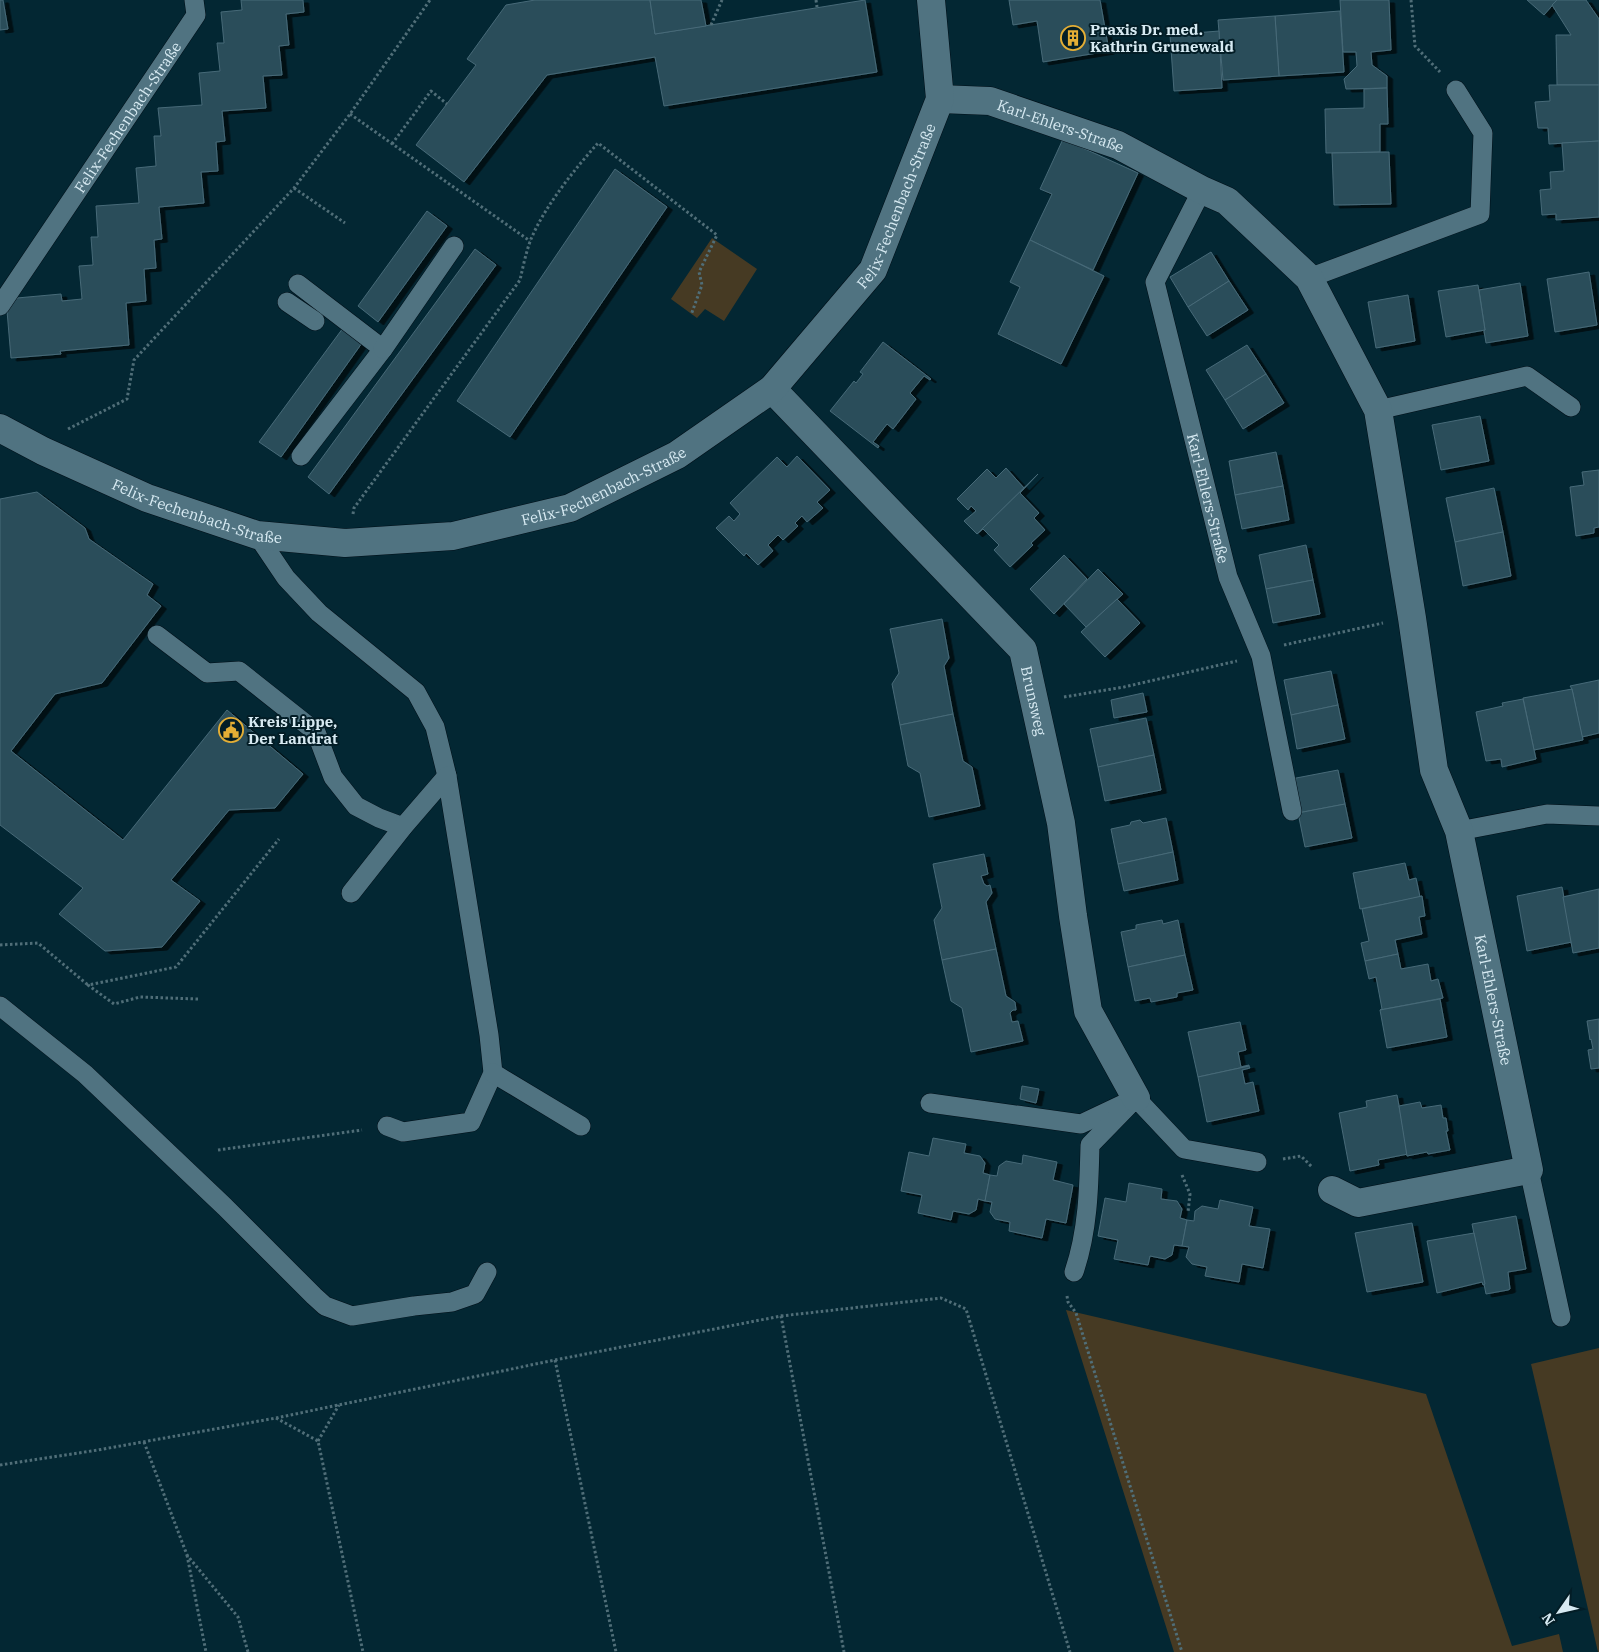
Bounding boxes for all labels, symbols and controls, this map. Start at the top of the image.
place label: Praxis Dr. med. Kathrin Grunewald [1090,20,1235,56]
building icon: Praxis Dr. med. Kathrin Grunewald [1060,25,1086,51]
street label: Felix-Fechenbach-Straße [70,38,185,196]
street label: Karl-Ehlers-Straße [995,95,1128,156]
street label: Felix-Fechenbach-Straße [852,120,939,292]
street label: Karl-Ehlers-Straße [1183,431,1234,565]
street label: Felix-Fechenbach-Straße [519,442,690,529]
street label: Felix-Fechenbach-Straße [109,474,283,547]
street label: Brunsweg [1017,664,1051,737]
place label: Kreis Lippe, Der Landrat [248,712,338,748]
public building icon: Kreis Lippe, Der Landrat [218,717,244,743]
street label: Karl-Ehlers-Straße [1471,933,1517,1067]
north arrow [1534,1587,1584,1637]
text: N [1538,1610,1559,1629]

